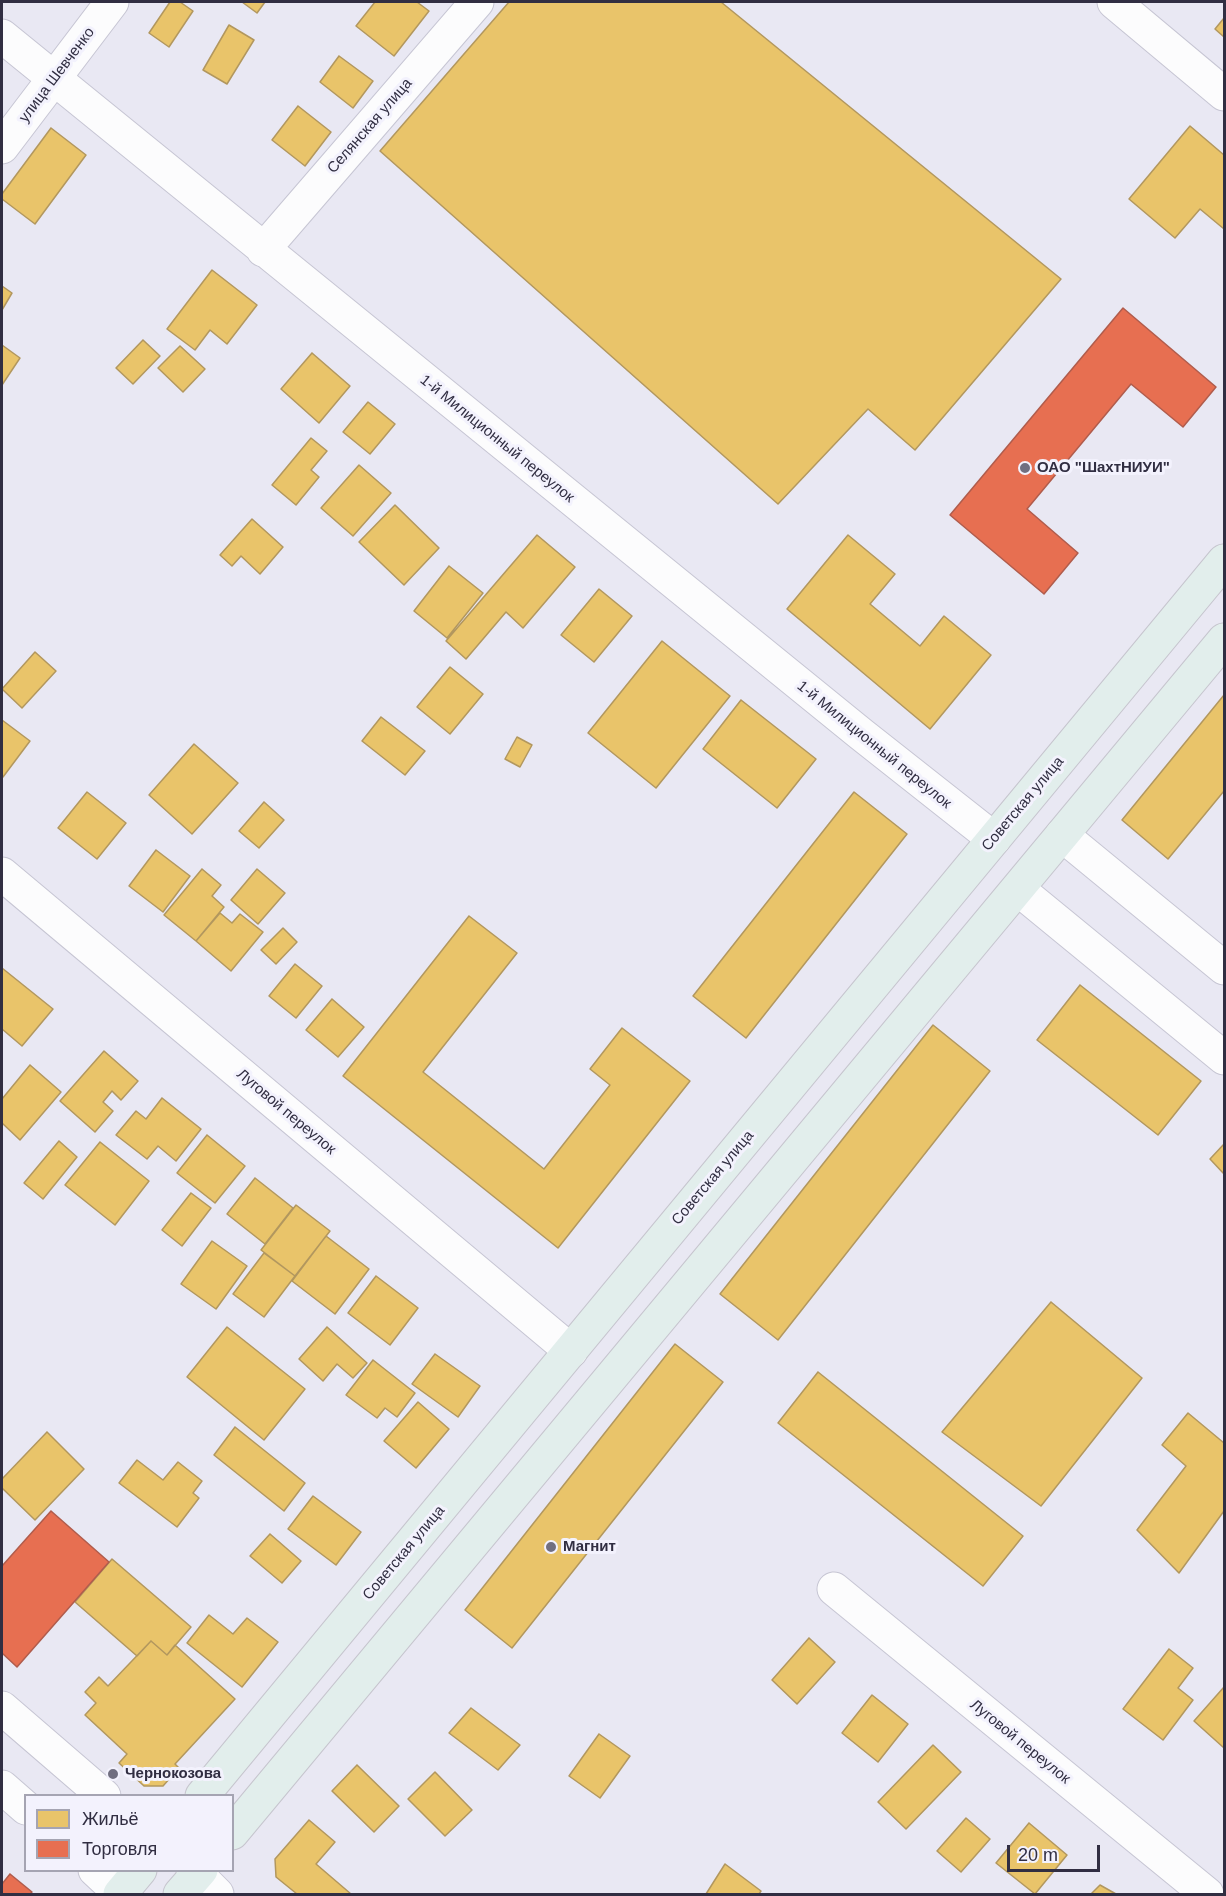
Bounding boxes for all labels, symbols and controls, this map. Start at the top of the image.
street label: улица Шевченко [15,24,99,126]
street label: Селянская улица [324,75,416,177]
street label: 1-й Милиционный переулок [416,371,578,507]
place label: ОАО "ШахтНИУИ" [1037,459,1170,477]
marker: ОАО "ШахтНИУИ" [1018,461,1032,475]
street label: 1-й Милиционный переулок [793,677,955,813]
street label: Советская улица [978,753,1068,855]
street label: Луговой переулок [233,1065,339,1159]
street label: Советская улица [668,1127,758,1229]
street label: Советская улица [359,1502,449,1604]
place label: Магнит [563,1538,616,1556]
marker: Магнит [544,1540,558,1554]
street label: Луговой переулок [966,1696,1074,1788]
place label: Чернокозова [125,1765,221,1783]
marker: Чернокозова [106,1767,120,1781]
legend [24,1794,234,1872]
text: Жильё [82,1809,139,1829]
scale bar [1010,1833,1103,1871]
text: Торговля [82,1839,157,1859]
text: 20 m [1018,1845,1058,1865]

